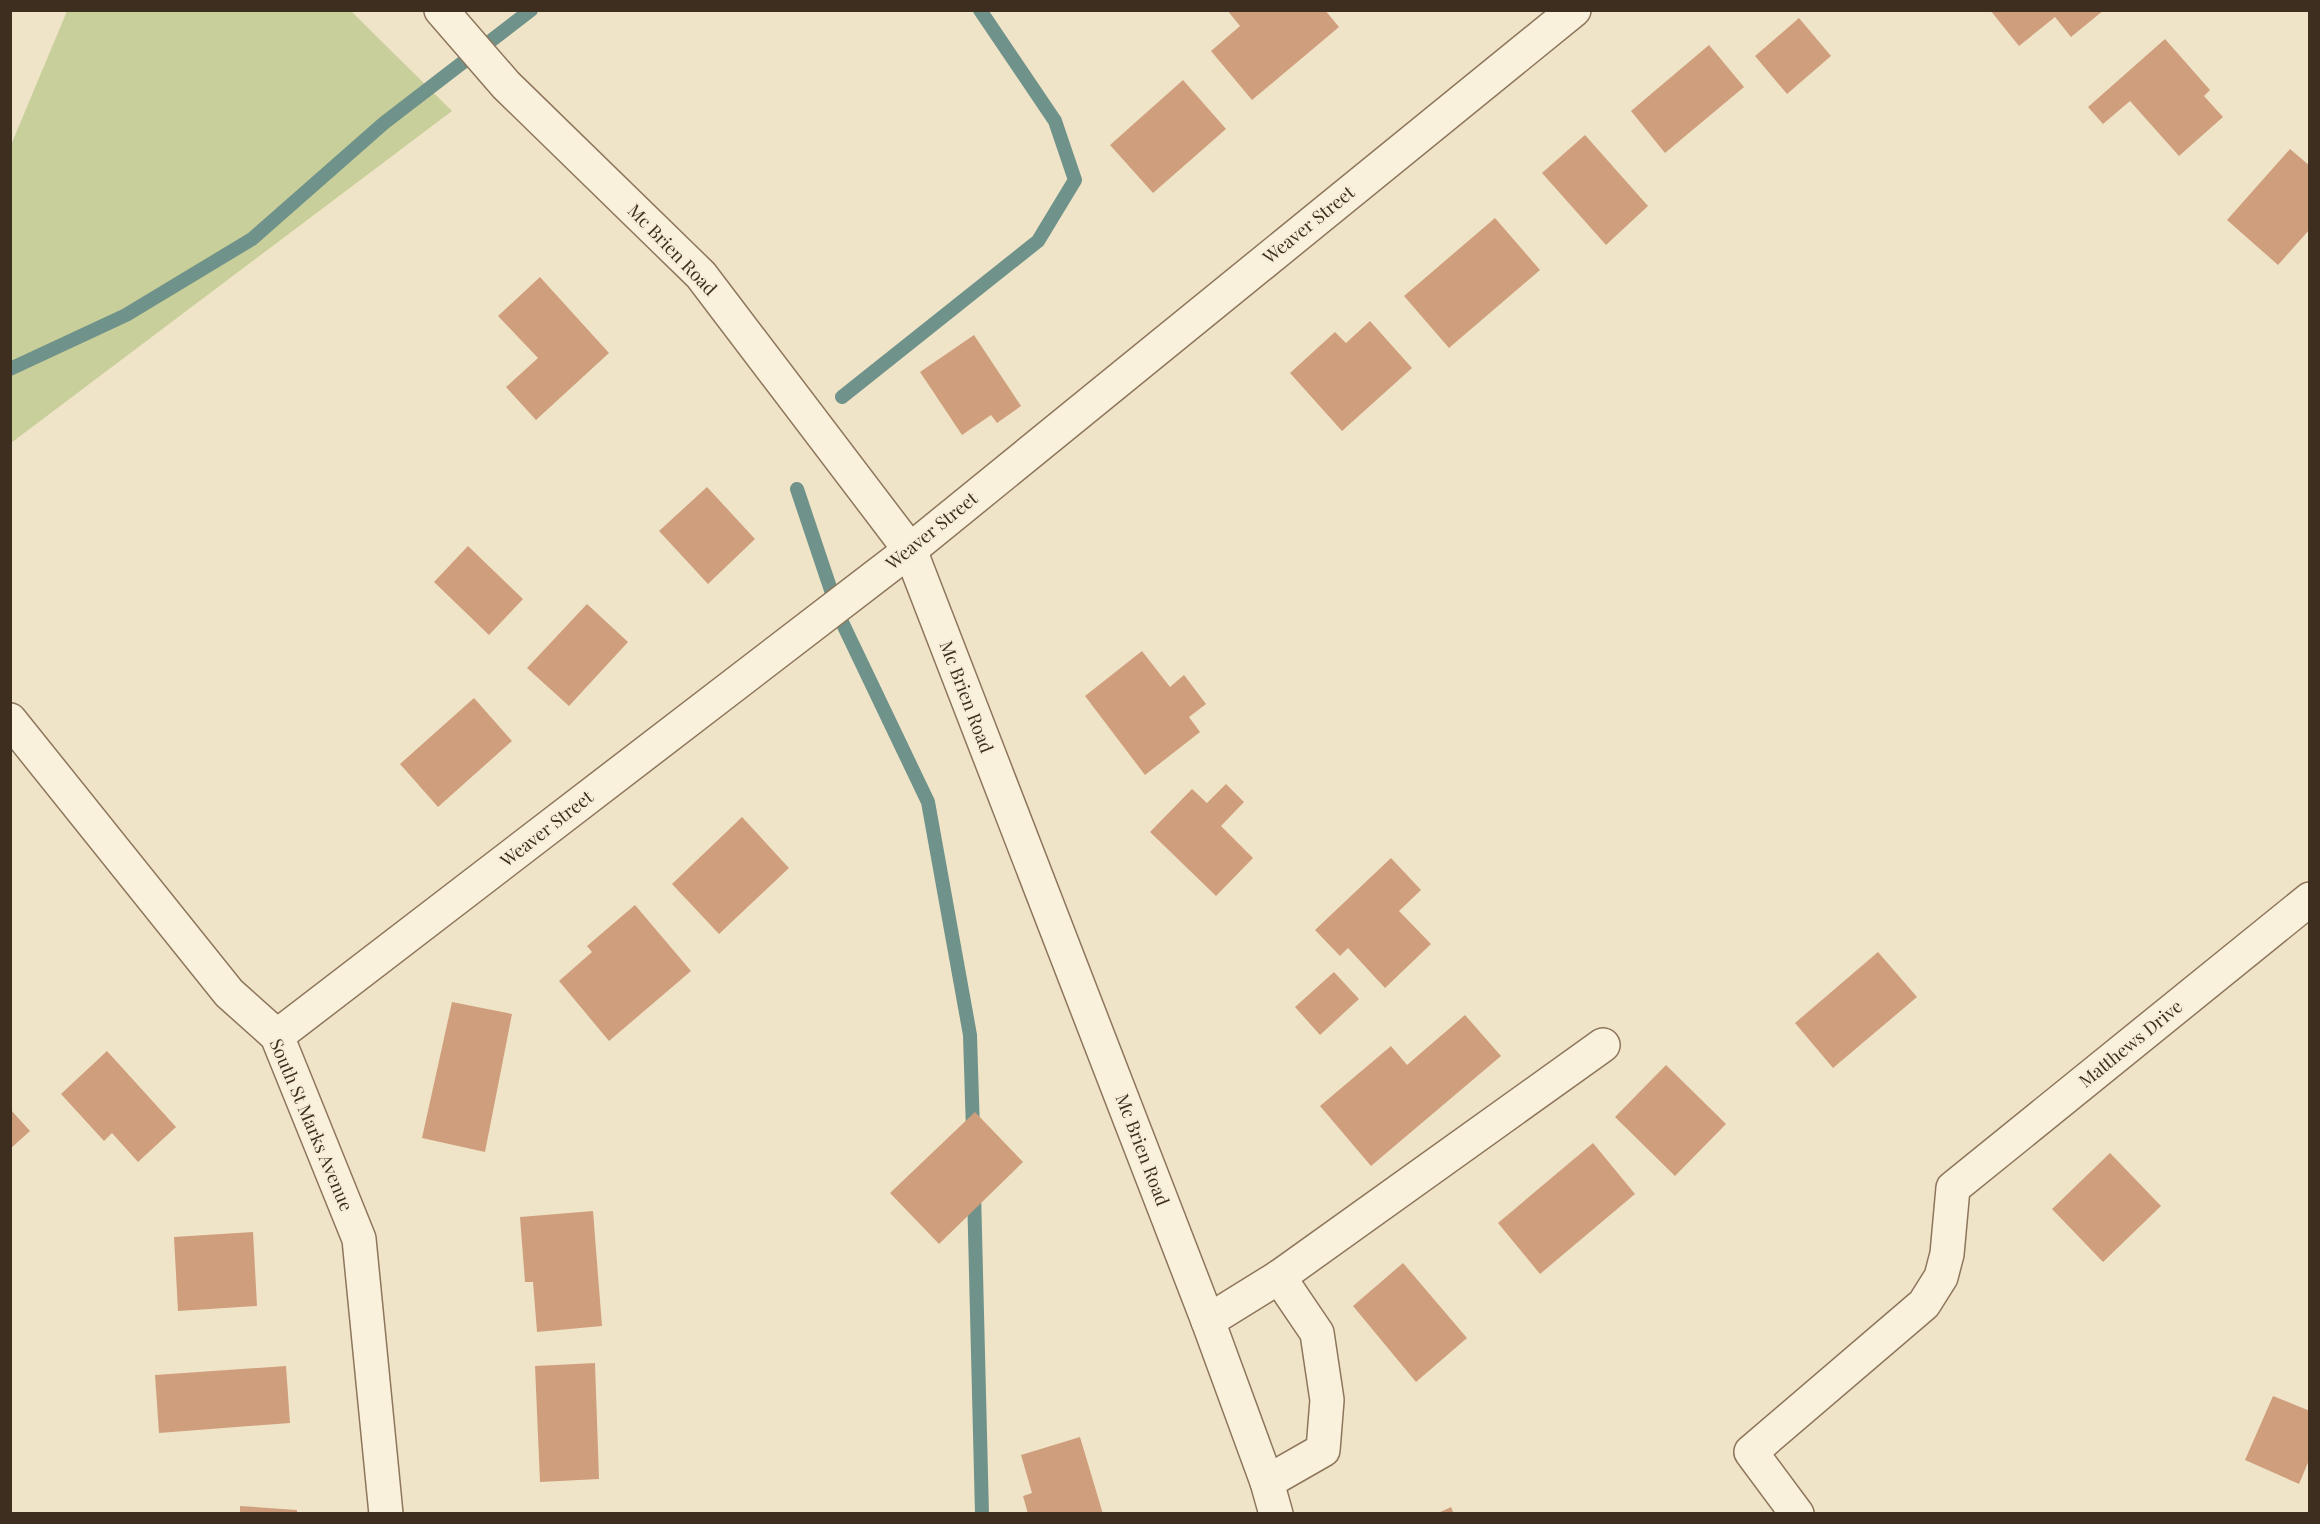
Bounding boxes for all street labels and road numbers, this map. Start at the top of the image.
street label: Weaver Street [1257,180,1360,269]
street label: Mc Brien Road [623,198,723,301]
street label: Weaver Street [880,486,983,575]
street label: Mc Brien Road [935,637,1000,757]
street label: Weaver Street [494,784,598,873]
street label: Matthews Drive [2074,994,2187,1092]
street label: South St Marks Avenue [265,1035,359,1215]
street label: Mc Brien Road [1111,1090,1176,1210]

